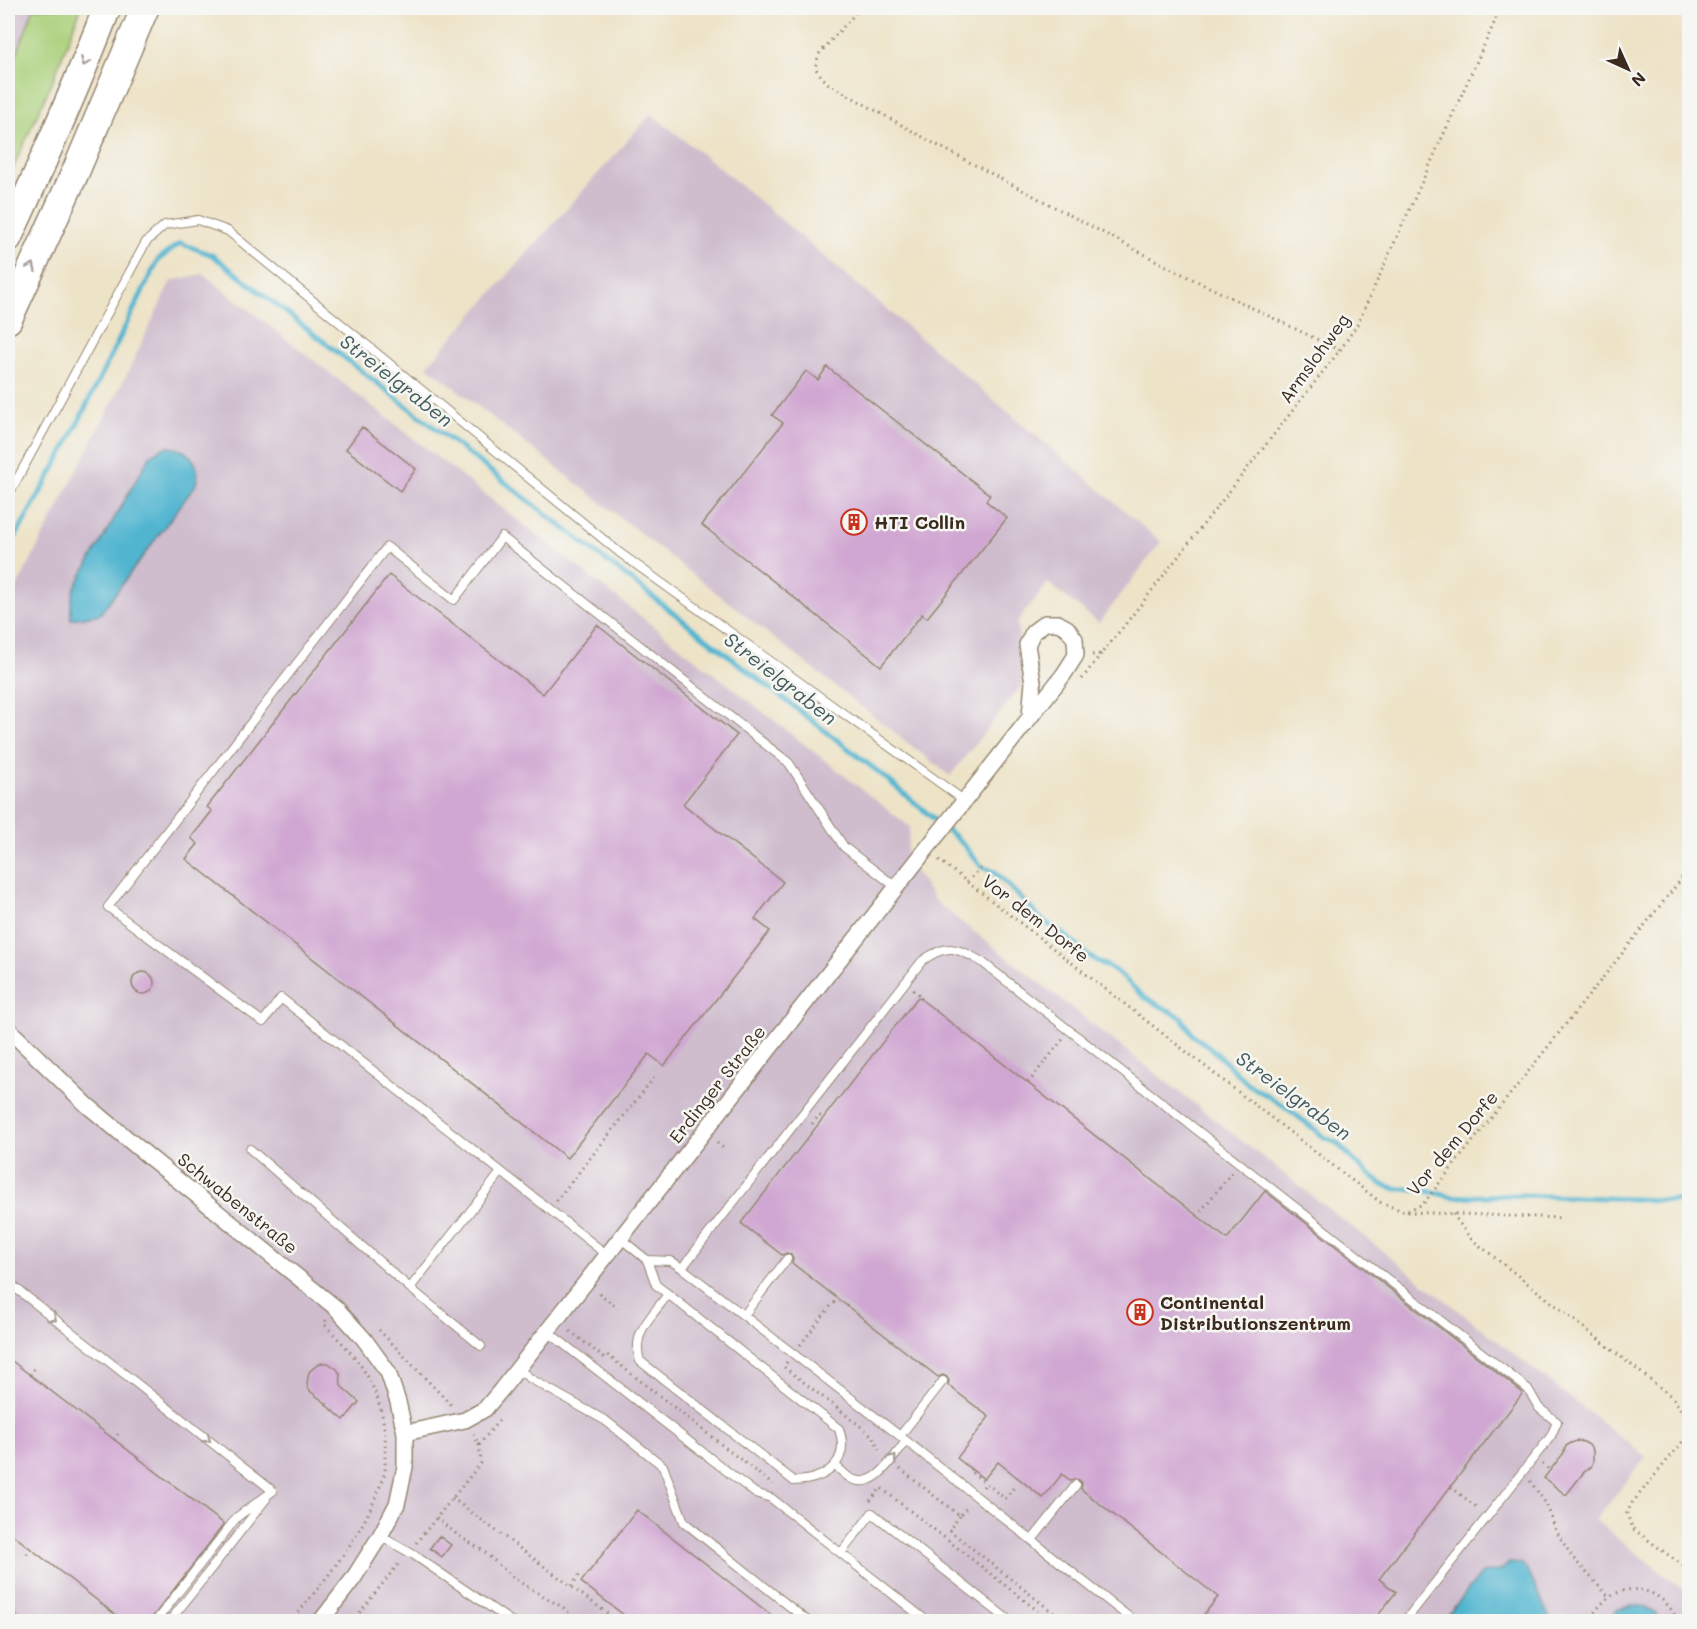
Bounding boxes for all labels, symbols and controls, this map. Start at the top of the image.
north arrow [1598,39,1658,99]
one-way arrow [81,56,93,67]
text: N [1627,68,1651,92]
one-way arrow [25,263,37,274]
street label: Armslohweg [1273,308,1355,408]
water label: Streielgraben [335,328,459,432]
building icon: HTI Collin [839,507,869,537]
place label: HTI Collin [874,510,965,534]
water label: Streielgraben [719,626,843,730]
street label: Vor dem Dorfe [977,869,1095,967]
street label: Erdinger Straße [663,1020,771,1148]
water label: Streielgraben [1231,1044,1357,1146]
street label: Vor dem Dorfe [1401,1086,1503,1200]
street label: Schwabenstraße [173,1147,303,1259]
place label: Continental Distributionszentrum [1160,1290,1351,1335]
building icon: Continental Distributionszentrum [1125,1297,1155,1327]
one-way arrow [47,1310,58,1321]
one-way arrow [200,1431,211,1442]
one-way arrow [885,1454,896,1465]

